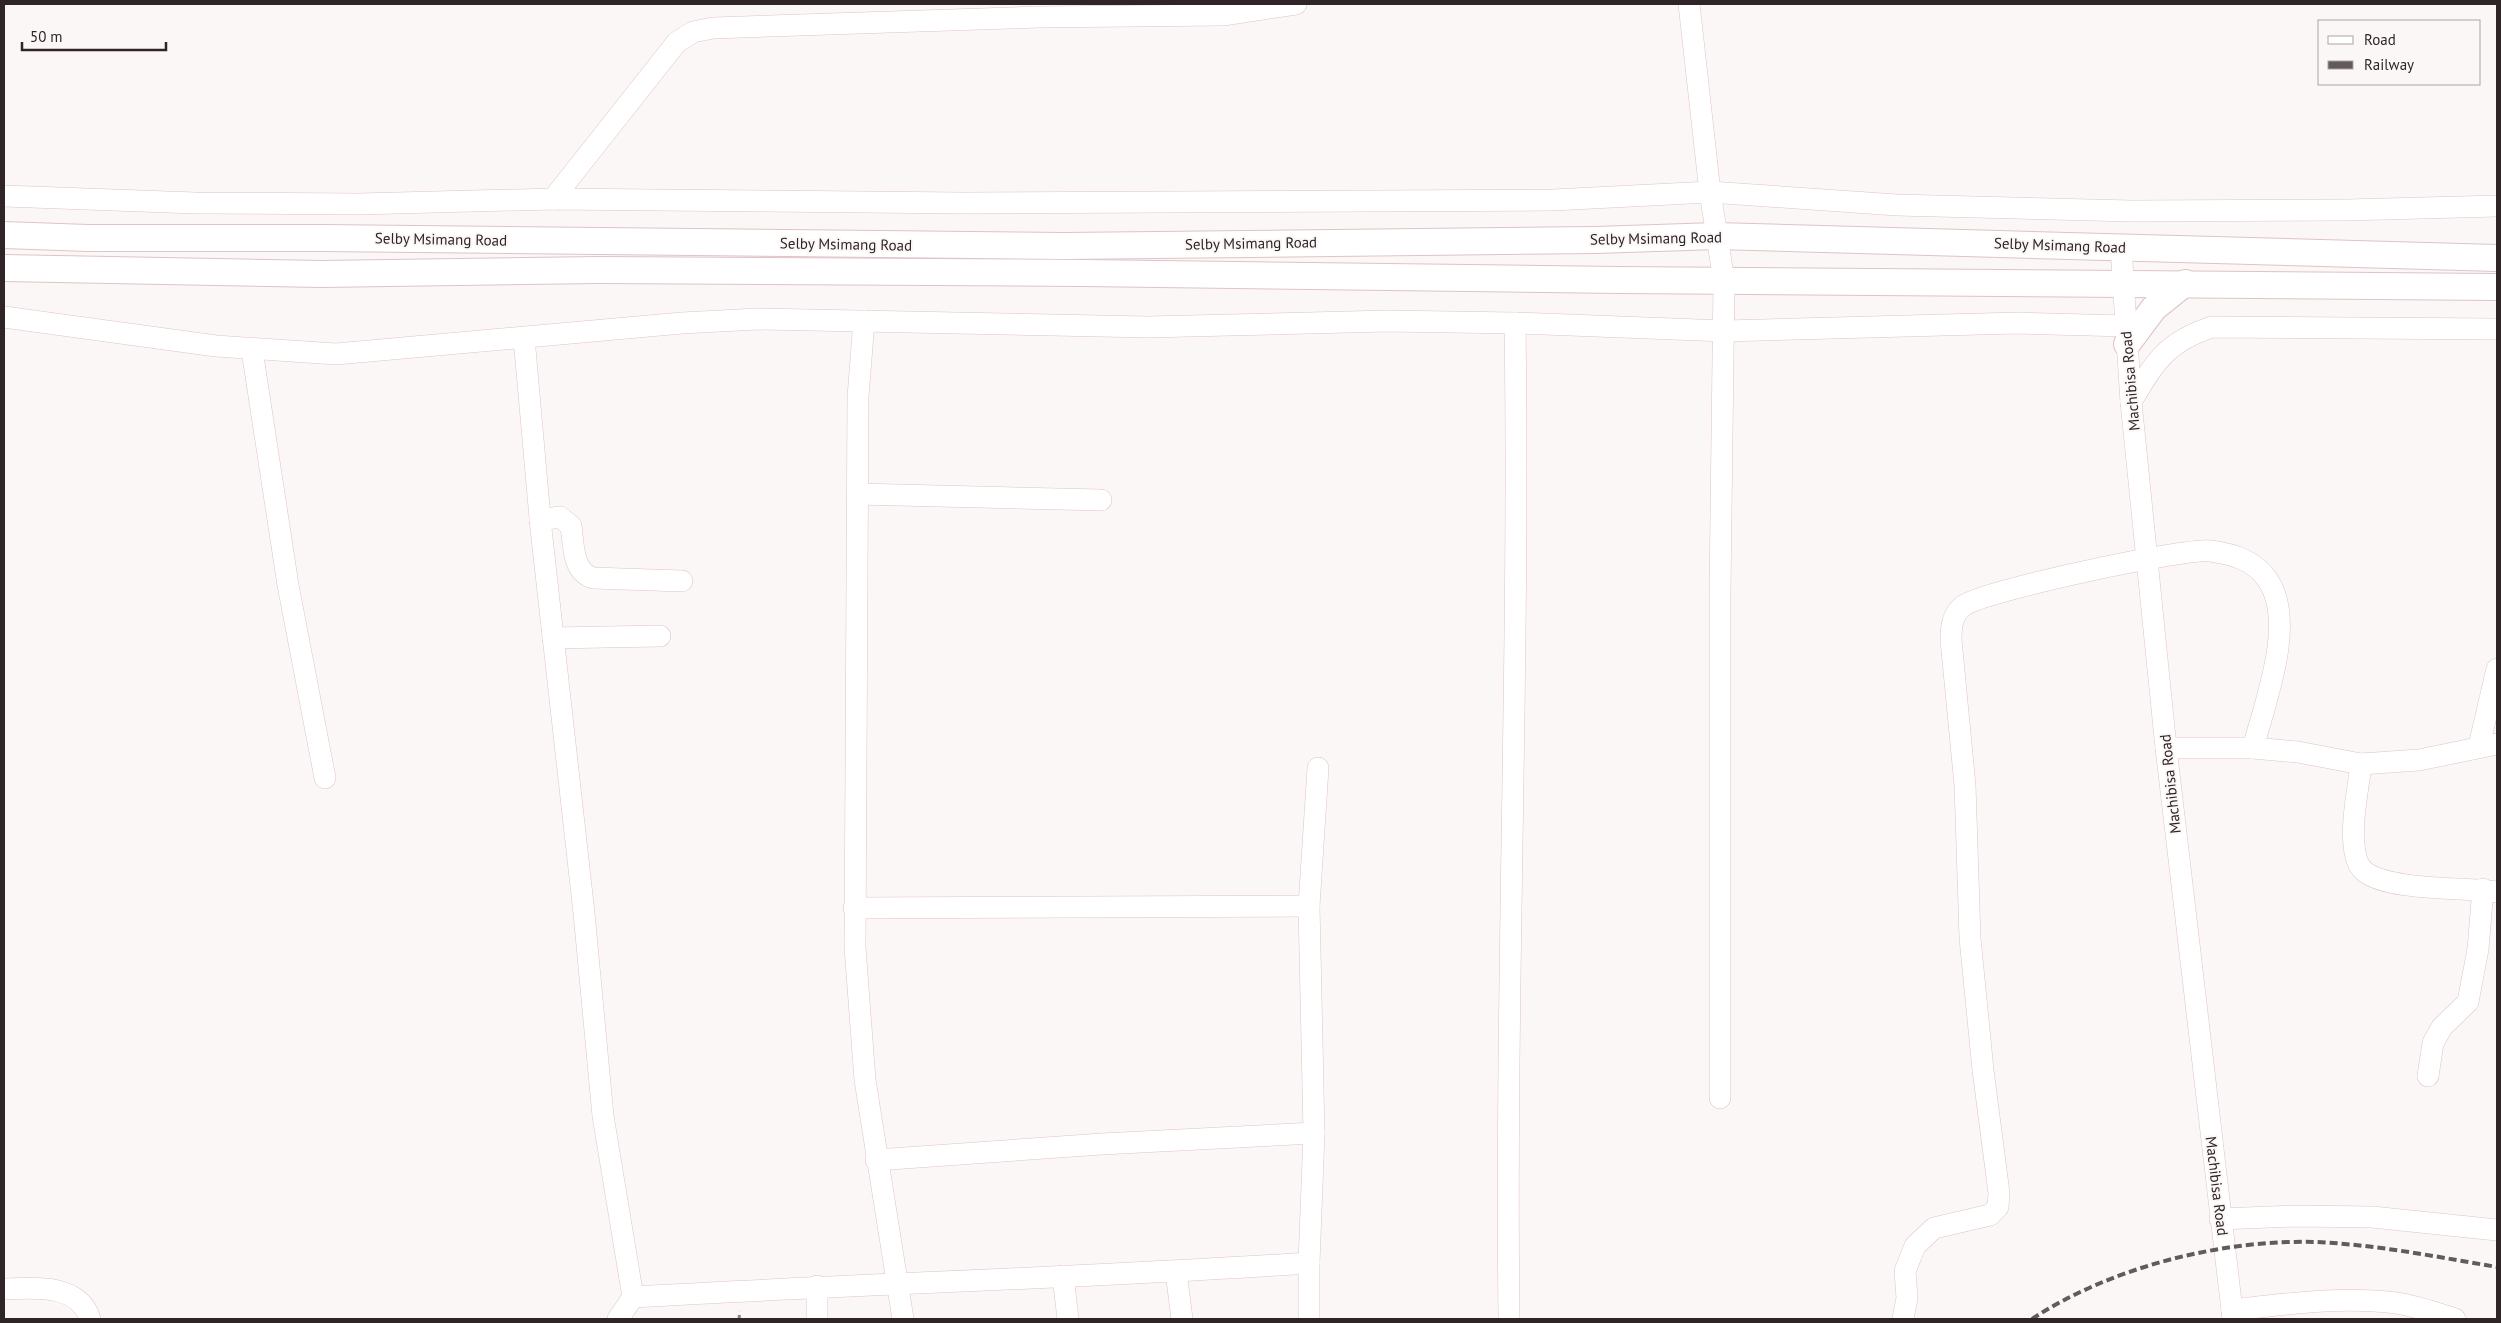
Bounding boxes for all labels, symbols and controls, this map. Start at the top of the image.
scale bar [22,20,166,52]
legend [2318,20,2481,85]
text: 50 m [30,27,63,46]
text: Road [2364,30,2396,49]
text: Railway [2364,55,2414,74]
street label: Selby Msimang Road [1590,227,1722,249]
street label: Selby Msimang Road [375,228,507,250]
street label: Selby Msimang Road [1185,232,1317,254]
street label: Selby Msimang Road [780,233,912,255]
street label: Selby Msimang Road [1994,233,2126,257]
street label: Machibisa Road [2116,330,2144,432]
street label: Machibisa Road [2155,733,2185,835]
street label: Machibisa Road [2201,1135,2233,1237]

